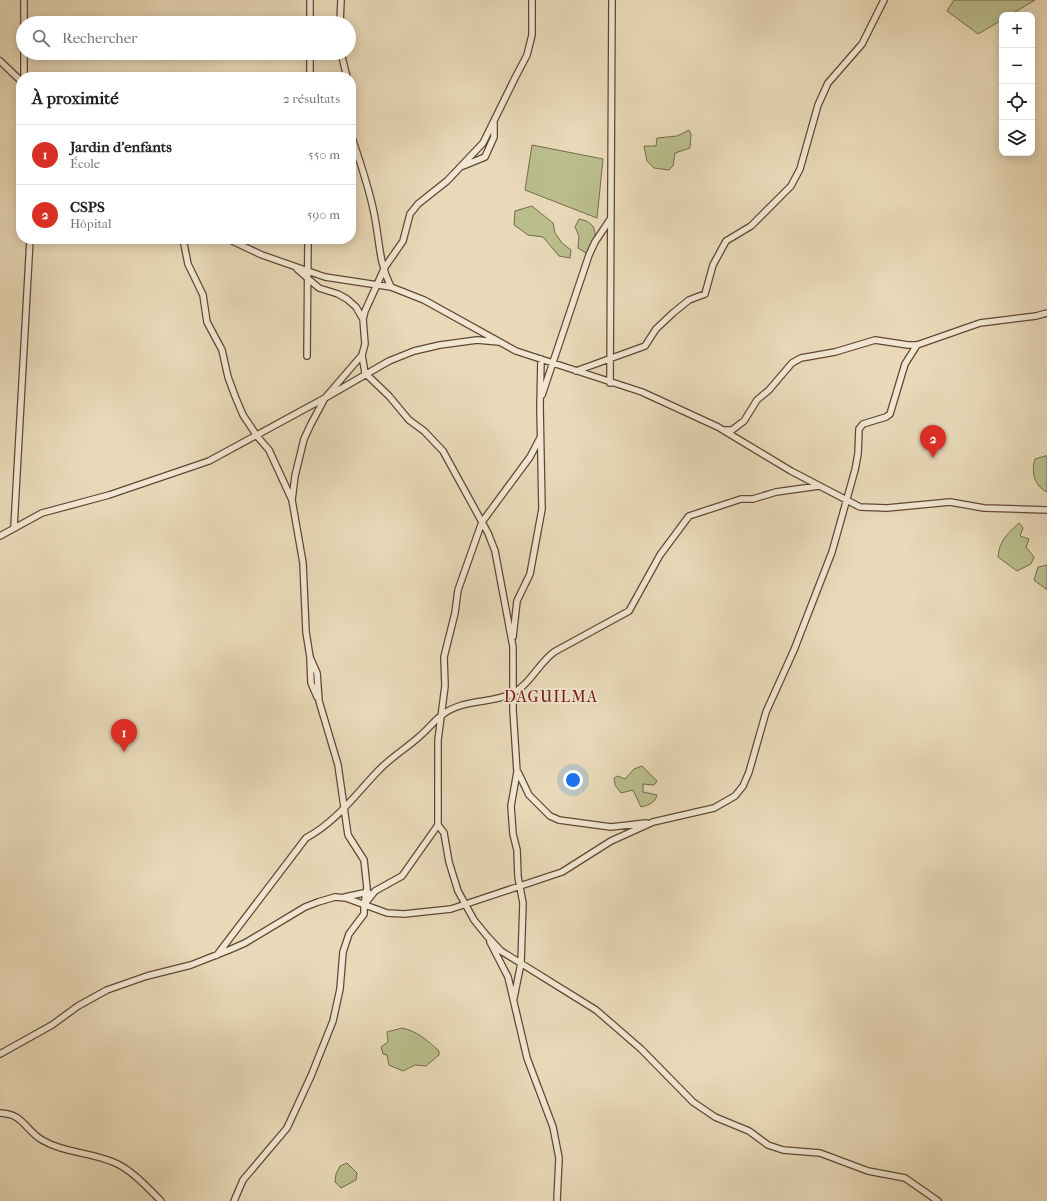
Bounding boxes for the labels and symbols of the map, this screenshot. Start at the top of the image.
pin: 2 [920,425,946,458]
district label: DAGUILMA [504,687,598,706]
pin: 1 [111,719,137,752]
your location [563,770,583,790]

